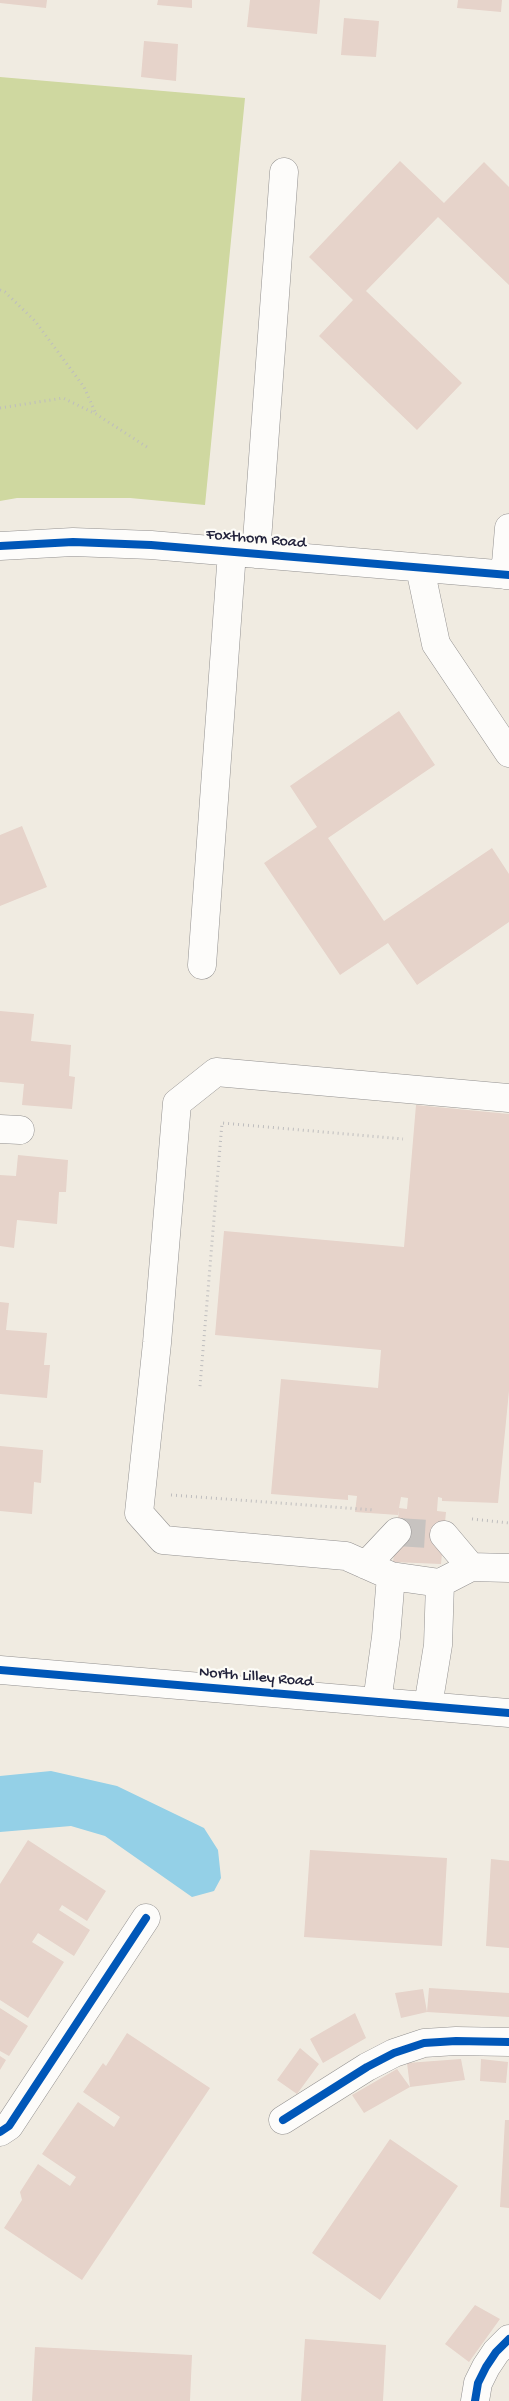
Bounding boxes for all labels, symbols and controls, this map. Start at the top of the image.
street label: Foxthorn Road [205,526,307,554]
street label: North Lilley Road [198,1663,314,1693]

